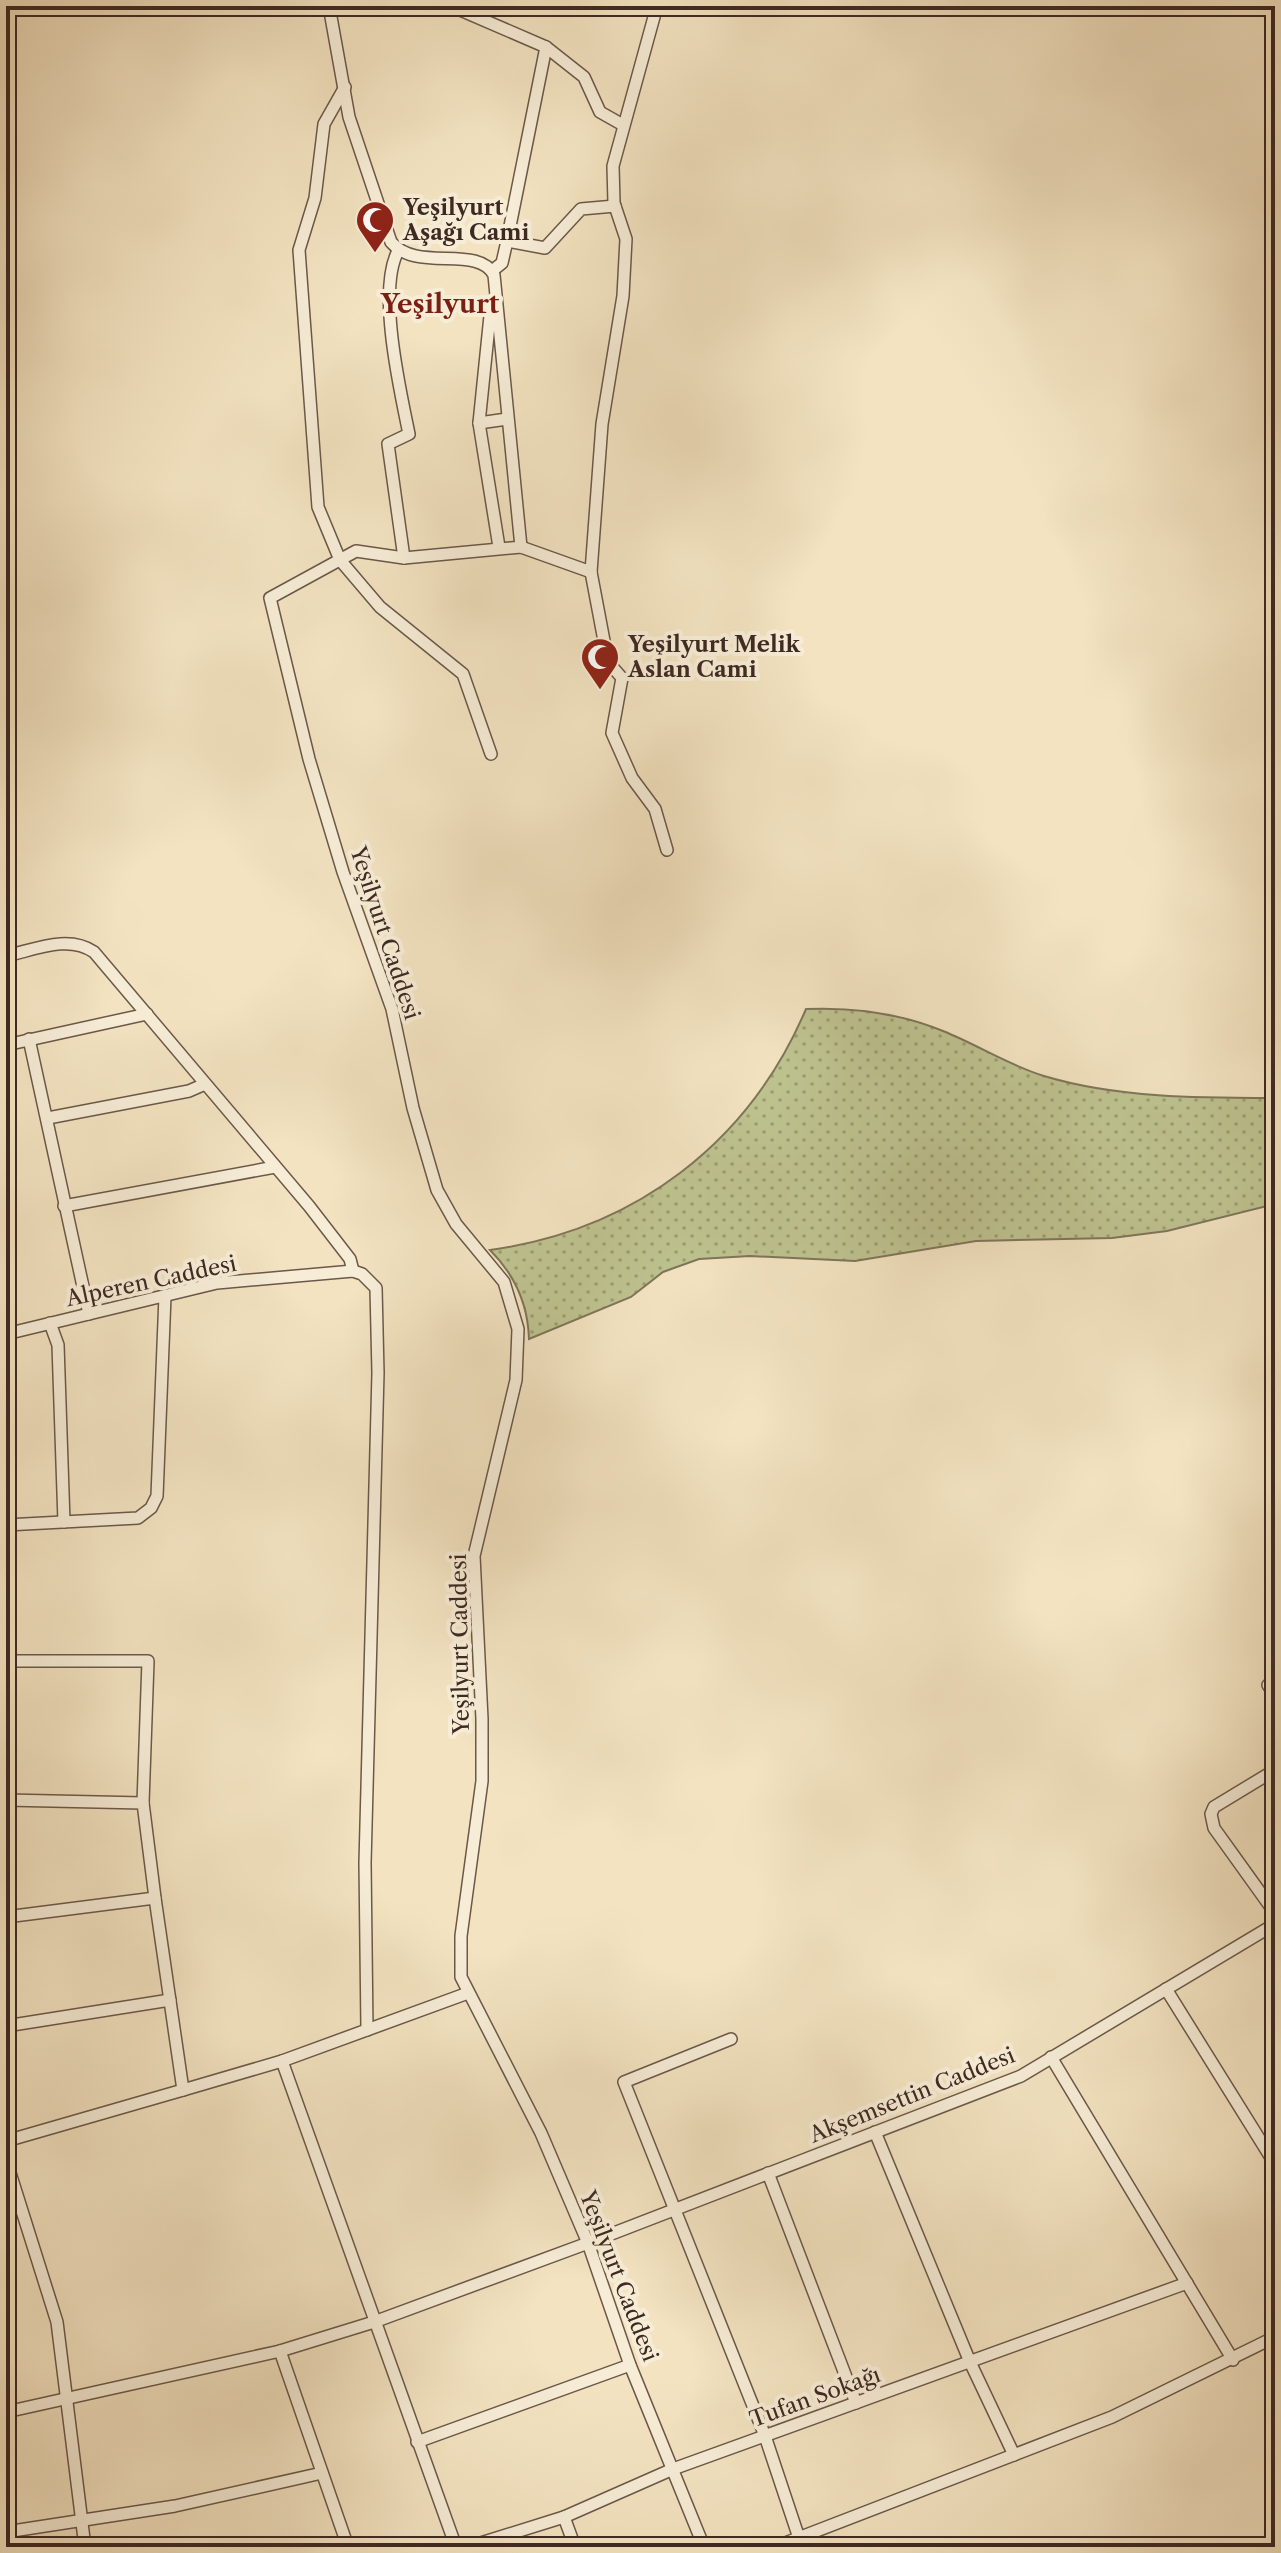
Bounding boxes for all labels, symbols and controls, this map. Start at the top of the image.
place label: Yeşilyurt Aşağı Cami [402,194,529,246]
mosque icon: Yeşilyurt Aşağı Cami [354,199,396,254]
district label: Yeşilyurt [380,288,500,320]
place label: Yeşilyurt Melik Aslan Cami [627,631,800,683]
mosque icon: Yeşilyurt Melik Aslan Cami [579,636,621,691]
street label: Yeşilyurt Caddesi [344,842,426,1023]
street label: Alperen Caddesi [62,1250,239,1312]
street label: Yeşilyurt Caddesi [445,1553,475,1736]
street label: Akşemsettin Caddesi [804,2041,1019,2149]
street label: Yeşilyurt Caddesi [574,2186,664,2365]
street label: Tufan Sokağı [746,2361,884,2433]

